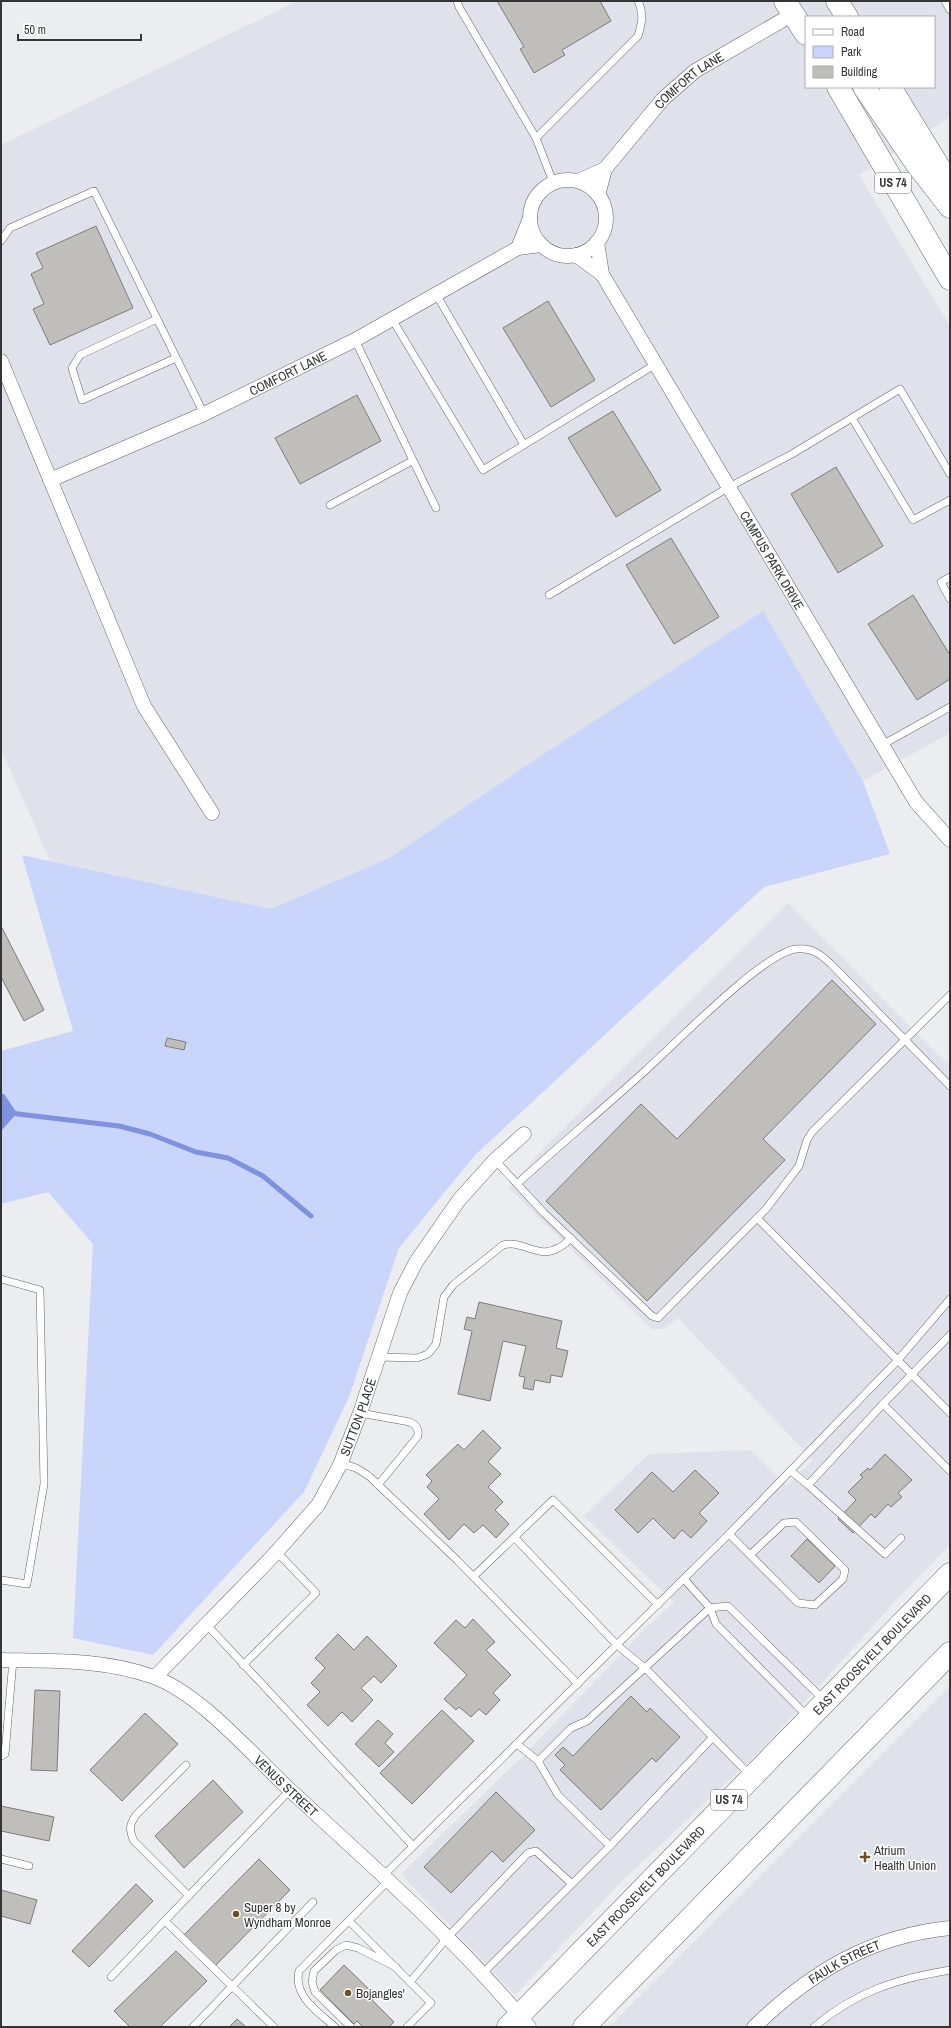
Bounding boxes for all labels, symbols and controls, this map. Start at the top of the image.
scale bar [18,16,141,42]
legend [805,16,935,88]
text: 50 m [24,22,46,38]
text: Road [841,24,865,40]
text: Park [841,44,861,60]
street label: COMFORT LANE [650,48,727,112]
text: Building [841,64,878,80]
road number: US 74 [875,173,911,193]
street label: COMFORT LANE [246,347,330,399]
street label: CAMPUS PARK DRIVE [736,508,808,613]
street label: SUTTON PLACE [336,1376,380,1458]
street label: EAST ROOSEVELT BOULEVARD [809,1590,935,1718]
street label: VENUS STREET [251,1751,322,1820]
road number: US 74 [711,1790,747,1810]
street label: EAST ROOSEVELT BOULEVARD [583,1822,709,1950]
place label: Atrium Health Union [873,1842,936,1874]
marker: Atrium Health Union [859,1851,871,1863]
place label: Super 8 by Wyndham Monroe [244,1899,331,1931]
marker: Super 8 by Wyndham Monroe [231,1909,241,1919]
street label: FAULK STREET [805,1936,883,1988]
place label: Bojangles' [356,1985,405,2002]
marker: Bojangles' [343,1988,353,1998]

